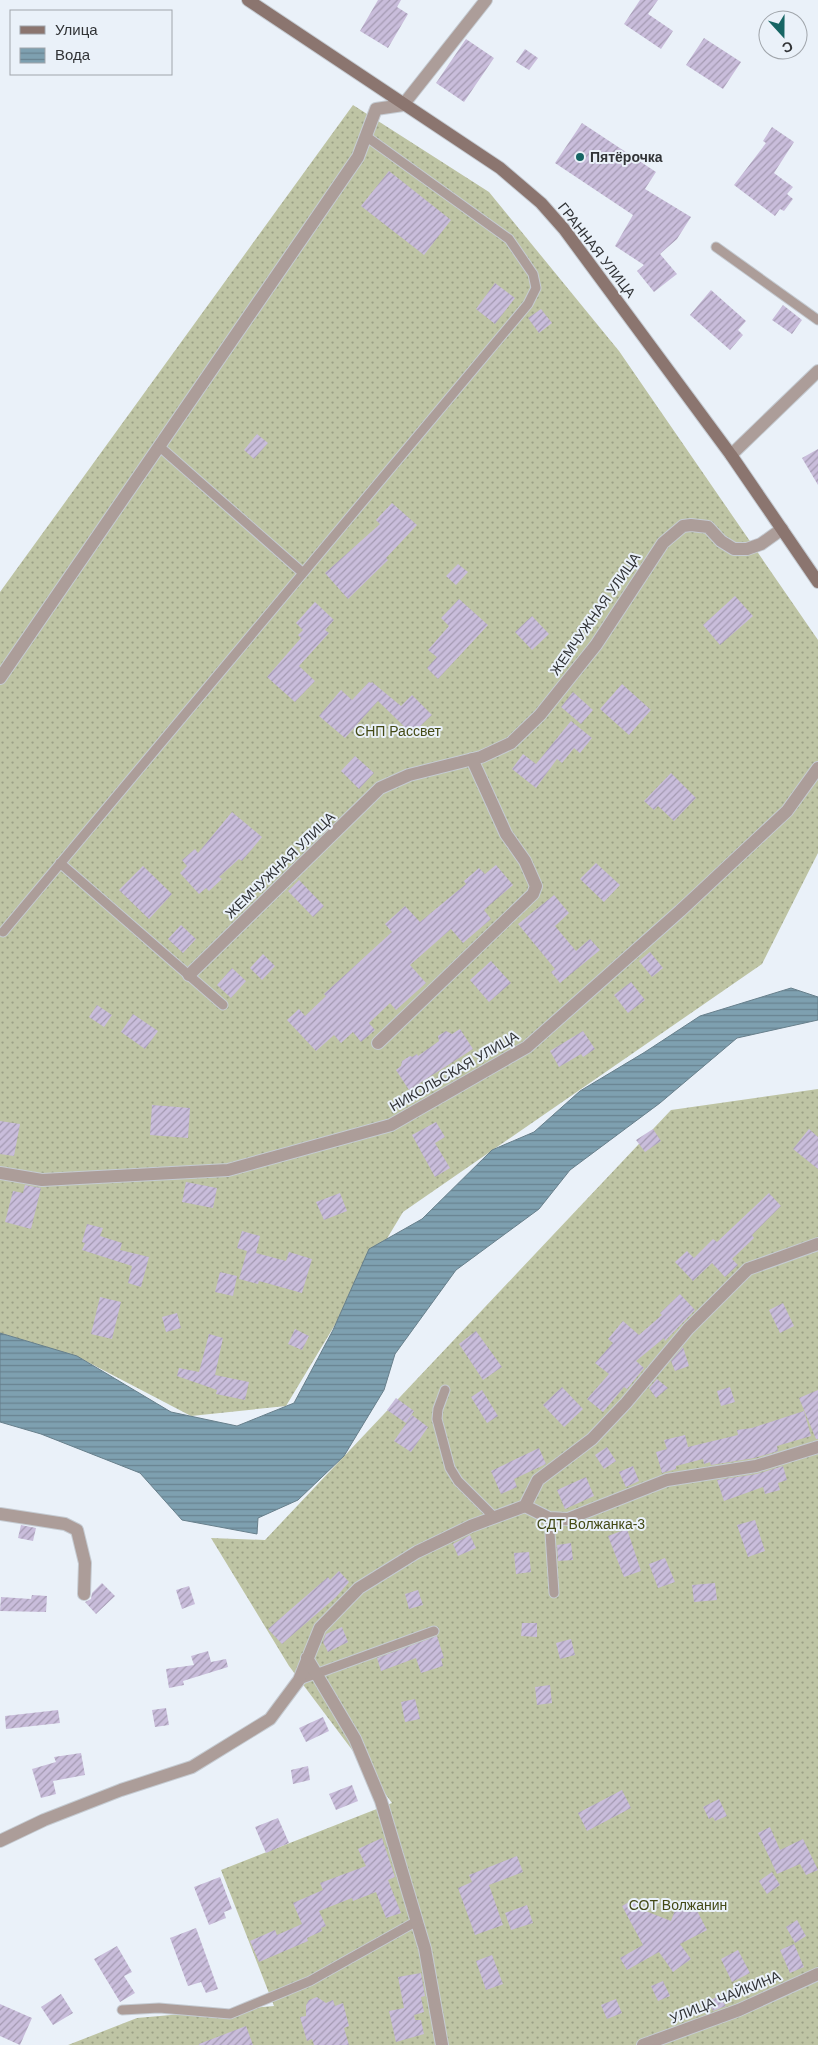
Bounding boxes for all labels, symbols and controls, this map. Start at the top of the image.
legend [10,10,172,75]
north arrow [758,10,808,60]
text: Улица [55,21,98,38]
text: С [780,38,795,56]
text: Вода [55,46,91,63]
place label: Пятёрочка [590,149,663,165]
marker: Пятёрочка [574,151,586,163]
street label: ГРАННАЯ УЛИЦА [555,199,639,301]
street label: ЖЕМЧУЖНАЯ УЛИЦА [547,549,644,678]
park label: СНП Рассвет [355,723,442,739]
street label: ЖЕМЧУЖНАЯ УЛИЦА [222,808,338,921]
street label: НИКОЛЬСКАЯ УЛИЦА [387,1027,522,1114]
park label: СДТ Волжанка-3 [537,1516,645,1532]
park label: СОТ Волжанин [629,1897,727,1913]
street label: УЛИЦА ЧАЙКИНА [667,1966,783,2026]

